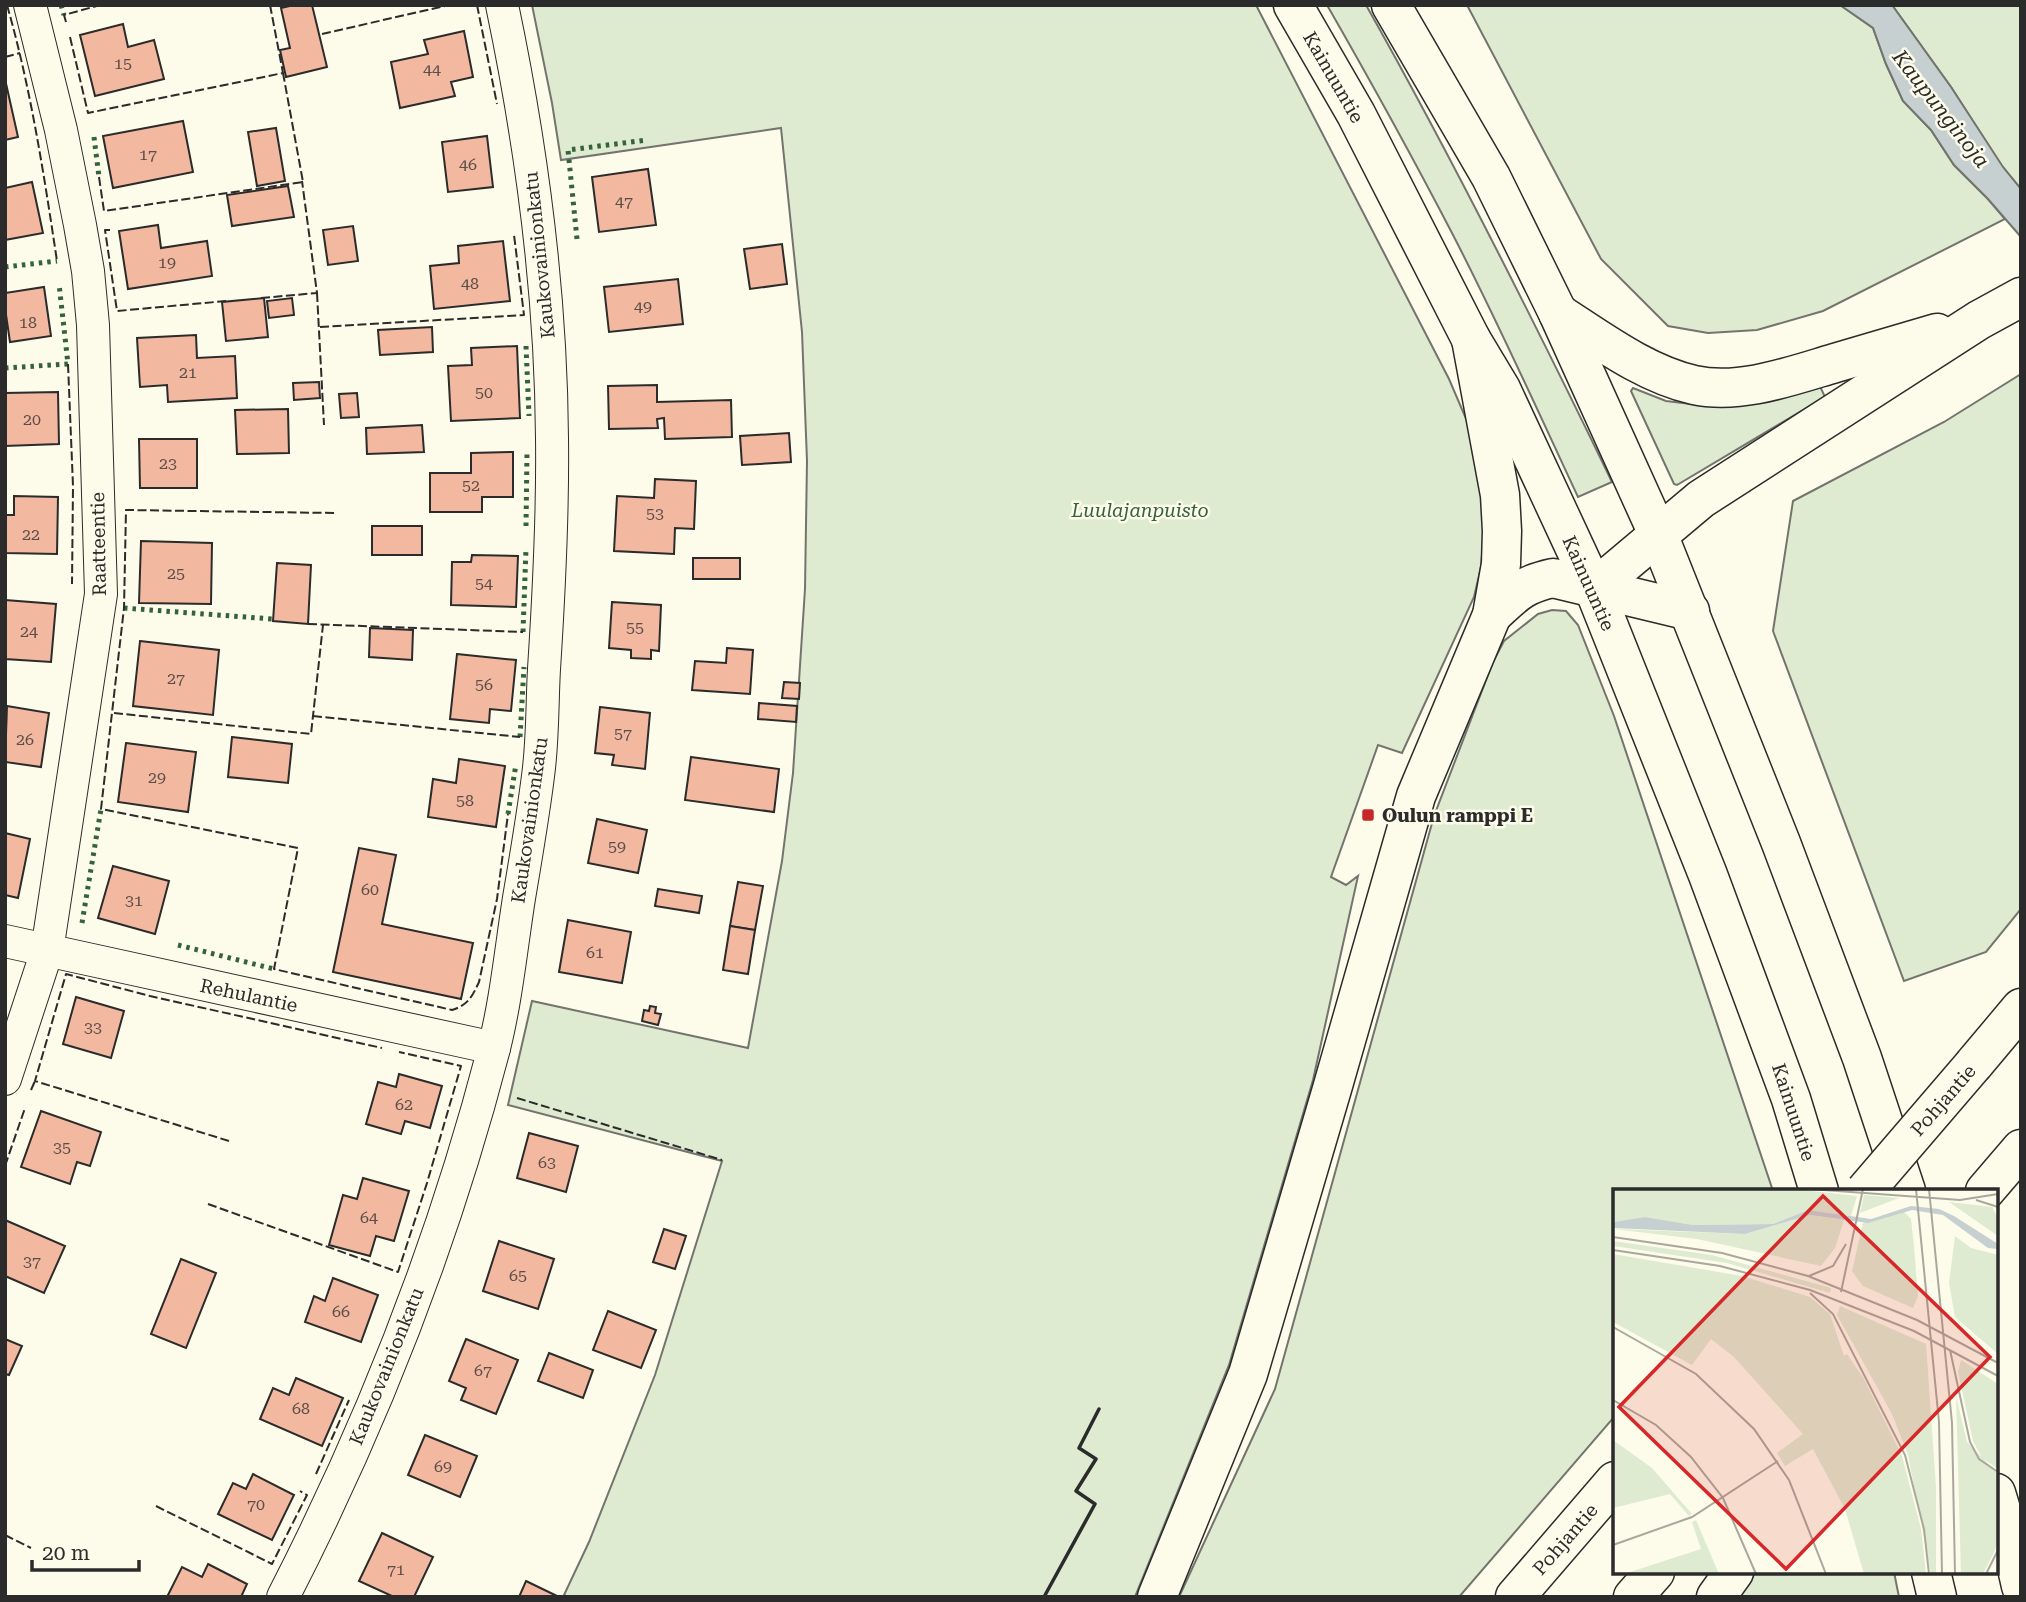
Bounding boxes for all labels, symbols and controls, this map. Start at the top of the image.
street label: Kainuuntie [1298,28,1369,127]
water label: Kaupunginoja [1887,45,1994,173]
house number: 15 [114,54,132,73]
house number: 44 [423,60,441,79]
house number: 17 [139,145,157,164]
house number: 46 [459,155,477,174]
street label: Kaukovainionkatu [519,170,560,340]
house number: 47 [615,192,633,211]
house number: 19 [158,253,176,272]
house number: 48 [461,274,479,293]
house number: 49 [634,297,652,316]
house number: 18 [19,313,37,332]
house number: 21 [179,363,197,382]
house number: 50 [475,383,493,402]
house number: 20 [23,410,41,429]
house number: 23 [159,454,177,473]
house number: 52 [462,476,480,495]
street label: Raatteentie [86,492,111,596]
park label: Luulajanpuisto [1070,499,1209,522]
house number: 53 [646,504,664,523]
house number: 22 [22,525,40,544]
street label: Kainuuntie [1557,532,1620,634]
house number: 25 [167,564,185,583]
house number: 54 [475,574,493,593]
house number: 55 [626,618,644,637]
house number: 24 [20,622,38,641]
house number: 27 [167,669,185,688]
house number: 56 [475,675,493,694]
house number: 57 [614,724,632,743]
house number: 26 [16,730,34,749]
street label: Kaukovainionkatu [506,735,553,905]
house number: 29 [148,768,166,787]
house number: 58 [456,791,474,810]
place label: Oulun ramppi E [1382,804,1533,827]
marker: Oulun ramppi E [1360,807,1376,823]
house number: 59 [608,837,626,856]
house number: 60 [361,880,379,899]
house number: 31 [125,891,143,910]
house number: 61 [586,943,604,962]
street label: Rehulantie [198,974,300,1017]
house number: 33 [84,1018,102,1037]
street label: Kainuuntie [1767,1060,1820,1164]
street label: Pohjantie [1906,1060,1981,1141]
house number: 62 [395,1095,413,1114]
house number: 35 [53,1138,71,1157]
house number: 63 [538,1153,556,1172]
inset map [1613,1189,1998,1574]
house number: 64 [360,1208,378,1227]
house number: 37 [23,1252,41,1271]
house number: 65 [509,1266,527,1285]
street label: Kaukovainionkatu [344,1284,429,1448]
house number: 66 [332,1302,350,1321]
house number: 67 [474,1361,492,1380]
house number: 68 [292,1399,310,1418]
house number: 69 [434,1457,452,1476]
house number: 70 [247,1495,265,1514]
street label: Pohjantie [1528,1499,1603,1580]
scale bar [32,1528,138,1572]
text: 20 m [42,1541,90,1565]
house number: 71 [387,1560,405,1579]

